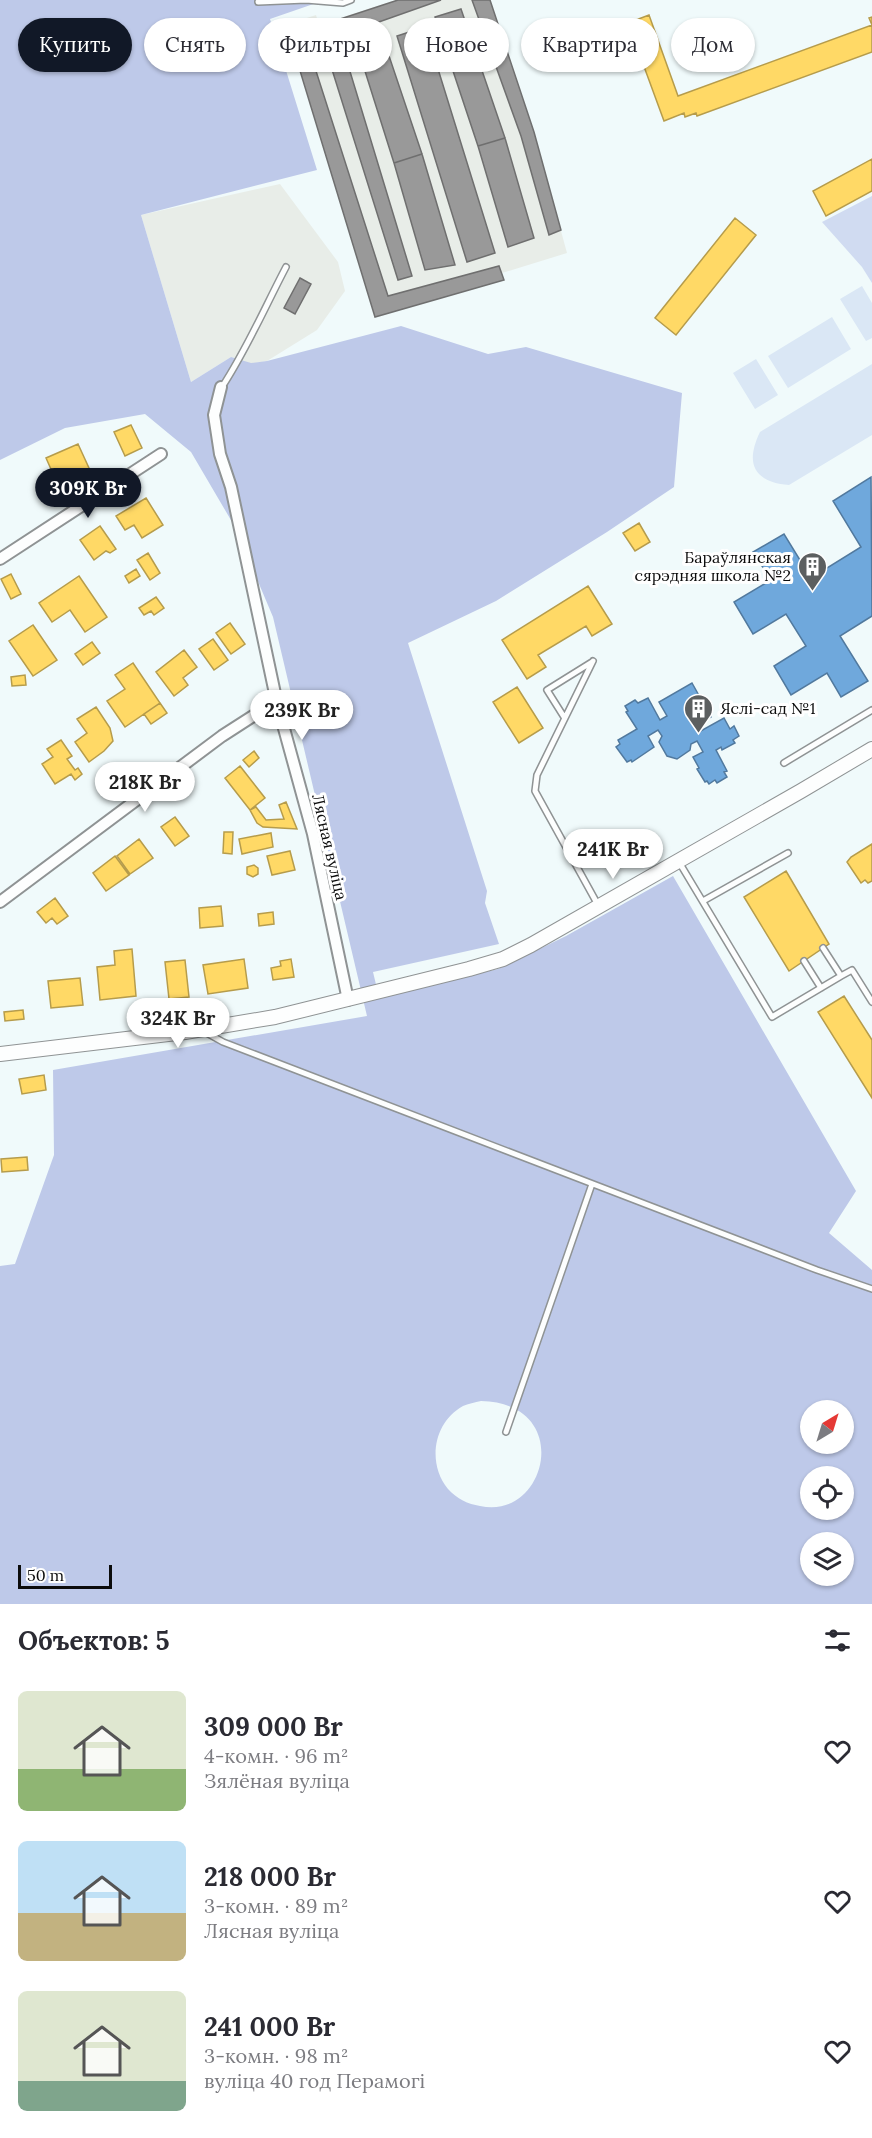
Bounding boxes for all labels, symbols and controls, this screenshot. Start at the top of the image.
chip: Купить [18,18,132,72]
chip: Снять [144,18,246,72]
chip: Фильтры [258,18,392,72]
chip: Новое [404,18,509,72]
chip: Квартира [521,18,659,72]
chip: Дом [671,18,755,72]
pin: 309K Br [33,468,143,519]
text: 309K Br [49,475,127,500]
place label: Бараўлянская сярэдняя школа №2 [635,547,791,585]
building icon: Бараўлянская сярэдняя школа №2 [796,550,828,592]
pin: 239K Br [247,690,357,741]
building icon: Яслі-сад №1 [683,692,715,734]
text: 239K Br [264,697,340,722]
place label: Яслі-сад №1 [720,698,816,718]
pin: 218K Br [90,762,200,813]
text: 218K Br [109,769,181,794]
street label: Лясная вуліца [308,792,352,902]
pin: 241K Br [558,829,668,880]
text: 241K Br [577,836,649,861]
pin: 324K Br [123,998,233,1049]
text: 324K Br [141,1005,215,1030]
north arrow [800,1400,854,1454]
map controls [800,1400,854,1586]
button: locate [800,1466,854,1520]
button: layers [800,1532,854,1586]
scale bar [18,1562,112,1590]
text: 50 m [27,1565,64,1585]
text: Объектов: 5 [18,1624,170,1657]
icon: filters [821,1624,854,1657]
text: 309 000 Br [204,1710,343,1743]
icon: home [66,1715,138,1787]
icon: heart [821,1735,854,1768]
text: 4-комн. · 96 m² [204,1743,349,1768]
text: Зялёная вуліца [204,1768,350,1793]
text: 218 000 Br [204,1860,336,1893]
icon: home [66,1865,138,1937]
icon: heart [821,1885,854,1918]
text: 3-комн. · 89 m² [204,1893,348,1918]
text: Лясная вуліца [204,1918,339,1943]
text: 241 000 Br [204,2010,335,2043]
icon: home [66,2015,138,2087]
icon: heart [821,2035,854,2068]
text: 3-комн. · 98 m² [204,2043,349,2068]
text: вуліца 40 год Перамогі [204,2068,425,2093]

